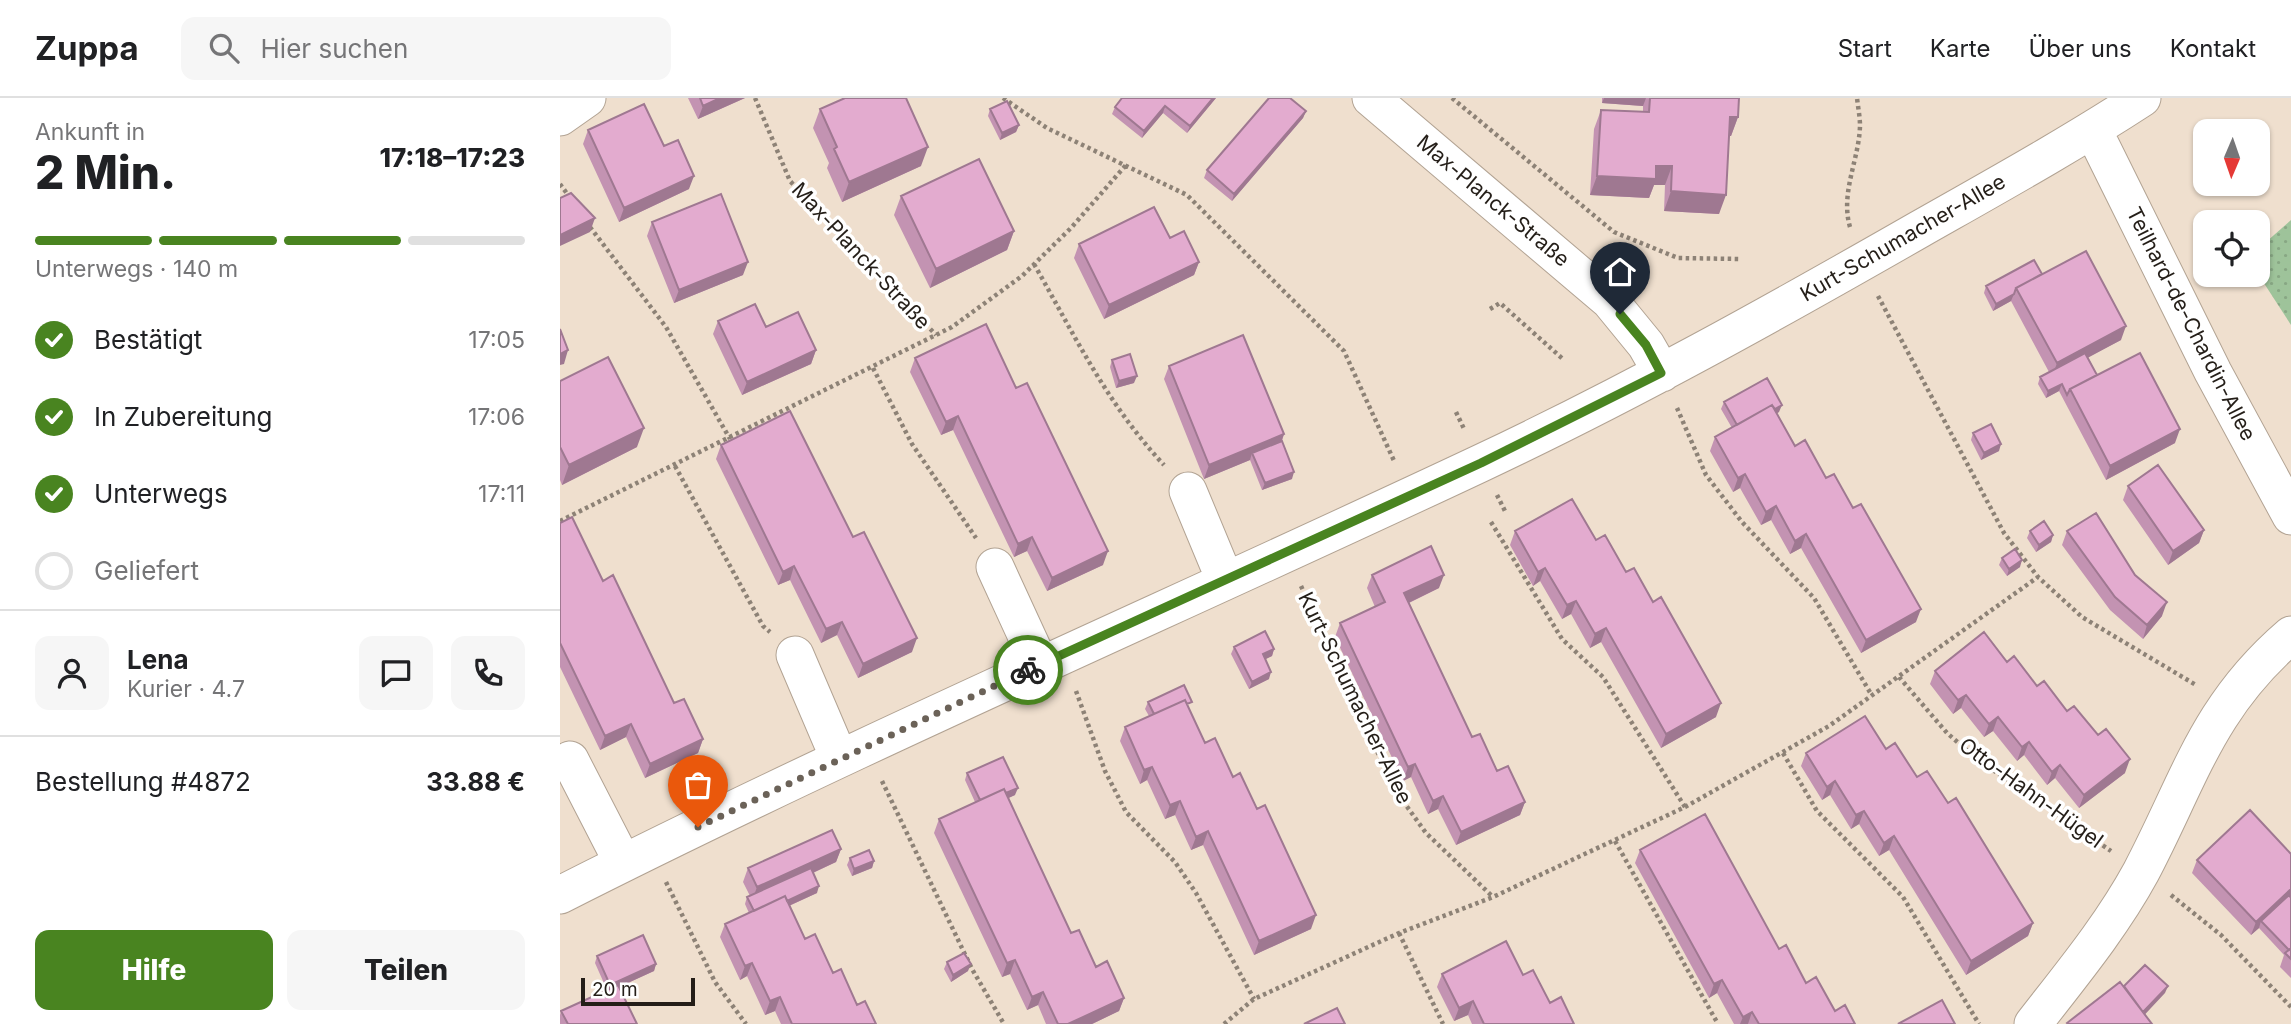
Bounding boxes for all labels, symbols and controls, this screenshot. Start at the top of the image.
search box [181,17,671,80]
text: Zuppa [35,28,139,68]
icon: search [205,29,243,67]
text: Hier suchen [261,33,408,64]
text: Start [1838,34,1892,63]
text: Karte [1930,34,1990,63]
text: Über uns [2028,34,2132,63]
text: Kontakt [2170,34,2256,63]
text: Ankunft in [35,118,145,146]
north arrow [2193,119,2270,196]
map controls [2193,119,2270,287]
street label: Max-Planck-Straße [1412,129,1575,272]
text: 17:18–17:23 [379,142,525,173]
text: 2 Min. [35,144,176,200]
street label: Kurt-Schumacher-Allee [1796,169,2010,307]
street label: Max-Planck-Straße [787,177,936,334]
street label: Teilhard-de-Chardin-Allee [2122,203,2261,445]
button: locate [2193,210,2270,287]
pin [1590,242,1650,314]
icon: home [1601,253,1639,291]
text: Unterwegs · 140 m [35,255,238,283]
icon: check [35,321,73,359]
text: Bestätigt [94,324,202,355]
text: 17:05 [468,326,525,354]
icon: check [35,398,73,436]
text: In Zubereitung [94,401,272,432]
text: 17:06 [468,403,525,431]
icon: check [35,475,73,513]
text: Unterwegs [94,478,228,509]
text: 17:11 [478,480,525,508]
text: Geliefert [94,555,199,586]
street label: Kurt-Schumacher-Allee [1293,588,1418,808]
courier [993,635,1063,705]
button: person [35,636,109,710]
button: chat [359,636,433,710]
button: phone [451,636,525,710]
text: Lena [127,644,188,675]
icon: bike [1009,651,1047,689]
text: Kurier · 4.7 [127,675,245,703]
street label: Otto-Hahn-Hügel [1955,732,2108,853]
pin [668,755,728,827]
text: Bestellung #4872 [35,766,251,797]
text: 33.88 € [426,766,525,797]
icon: bag [679,766,717,804]
button: Hilfe [35,930,273,1010]
button: Teilen [287,930,525,1010]
scale bar [581,975,695,1007]
text: 20 m [592,978,638,1001]

